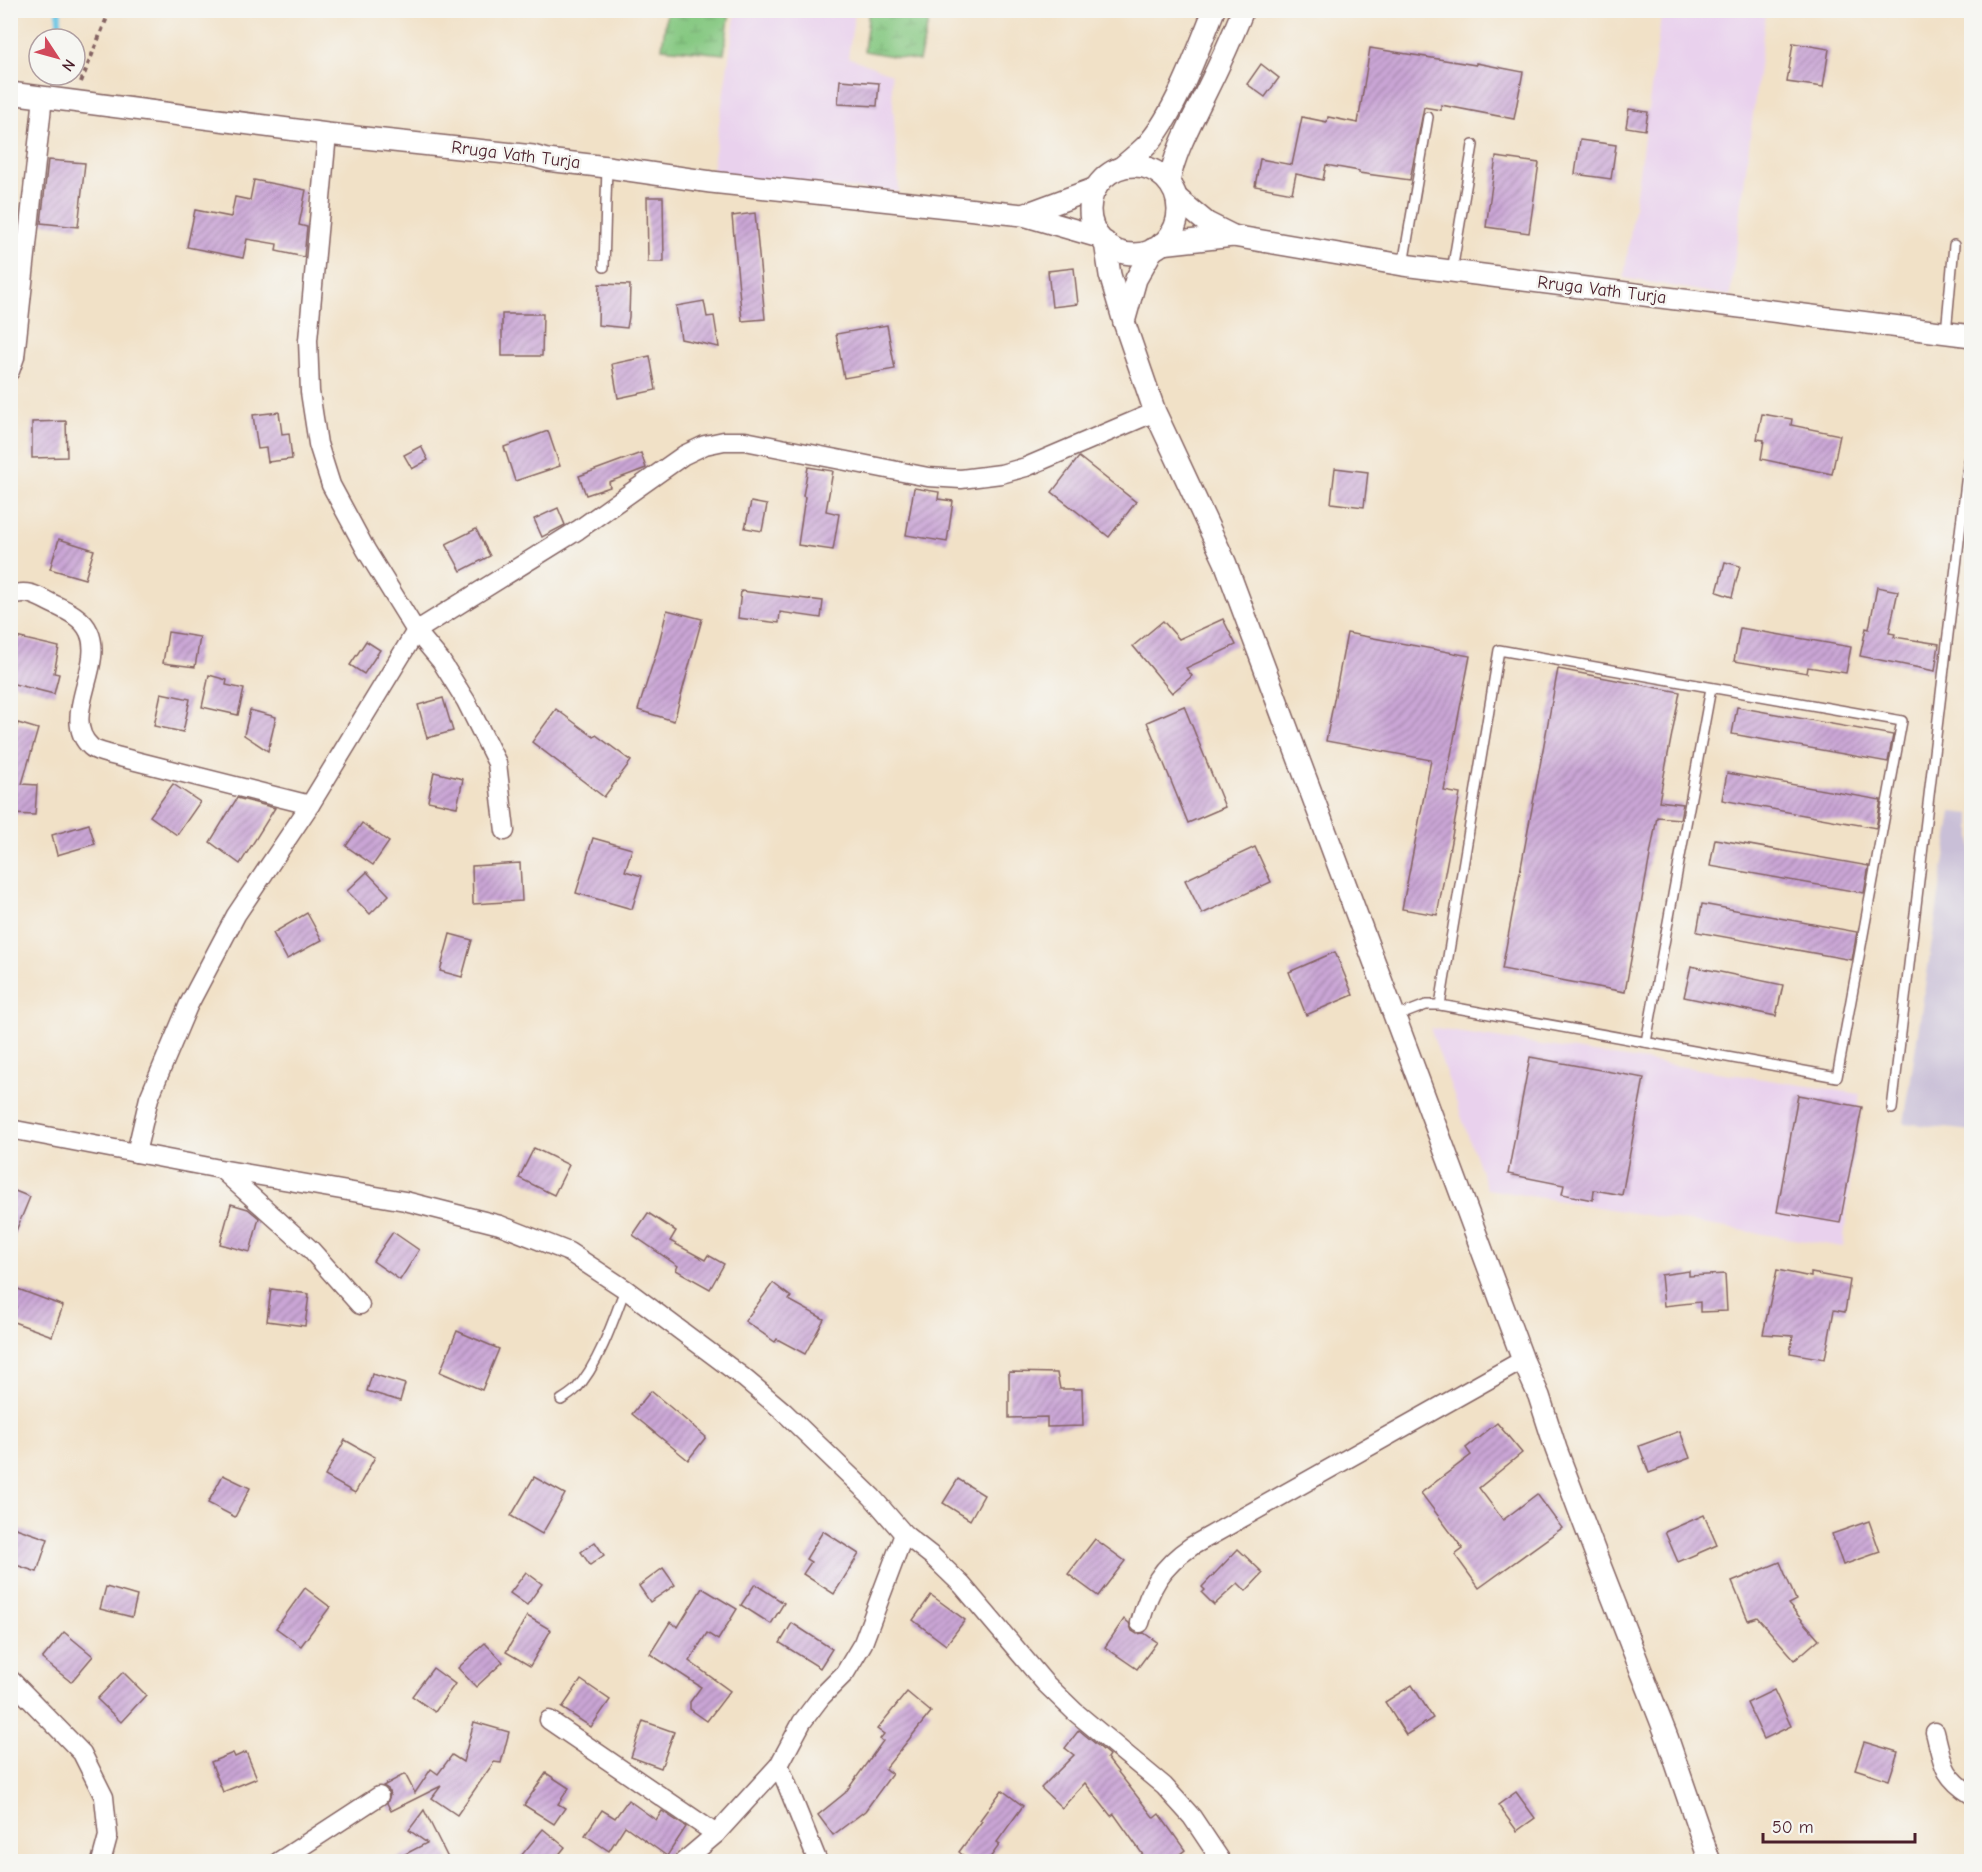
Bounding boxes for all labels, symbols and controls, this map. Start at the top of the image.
north arrow [27,27,87,87]
text: N [58,56,79,75]
street label: Rruga Vath Turja [450,137,582,173]
street label: Rruga Vath Turja [1536,272,1668,308]
scale bar [1763,1806,1914,1844]
text: 50 m [1772,1817,1814,1838]

